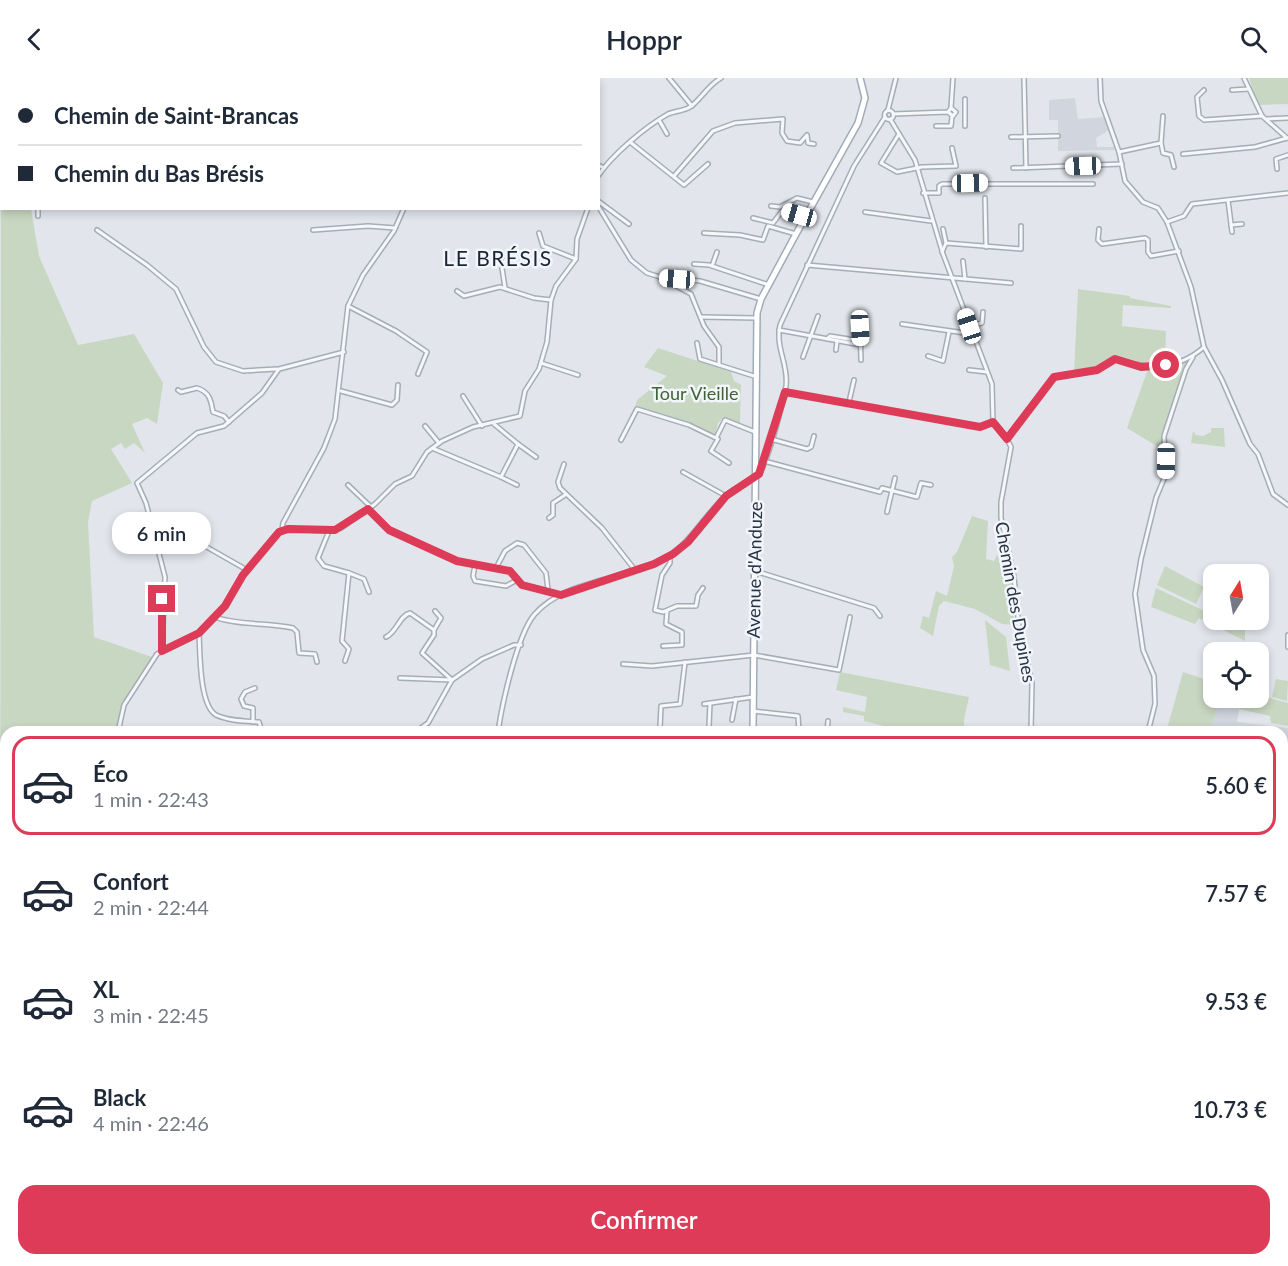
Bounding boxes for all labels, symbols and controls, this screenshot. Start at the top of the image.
icon: back [18,23,51,56]
text: Hoppr [606,23,682,56]
icon: search [1237,23,1270,56]
text: Chemin de Saint-Brancas [54,102,299,129]
car [1065,156,1101,176]
text: Chemin du Bas Brésis [54,160,264,187]
car [952,174,988,192]
car [779,201,819,229]
district label: LE BRÉSIS [443,245,553,270]
car [658,269,696,289]
car [955,306,983,346]
car [850,310,870,346]
route start [1152,351,1179,378]
park label: Tour Vieille [651,382,739,404]
car [1157,443,1175,479]
street label: Avenue d'Anduze [742,501,766,639]
callout: 6 min [112,512,212,554]
street label: Chemin des Dupines [991,520,1041,684]
text: 6 min [137,521,186,545]
north arrow [1203,564,1269,630]
map controls [1203,564,1269,708]
route end [148,585,175,612]
button: locate [1203,642,1269,708]
icon: car [21,759,75,813]
text: Éco [93,760,128,787]
text: 5.60 € [1205,772,1267,799]
text: 1 min · 22:43 [93,787,209,811]
icon: car [21,867,75,921]
text: Confort [93,868,169,895]
text: 7.57 € [1205,880,1267,907]
text: 2 min · 22:44 [93,895,209,919]
icon: car [21,975,75,1029]
text: XL [93,976,119,1003]
text: 9.53 € [1205,988,1267,1015]
text: 3 min · 22:45 [93,1003,209,1027]
icon: car [21,1083,75,1137]
text: Black [93,1084,146,1111]
text: 10.73 € [1193,1096,1267,1123]
text: 4 min · 22:46 [93,1111,209,1135]
button: Confirmer [18,1185,1270,1254]

